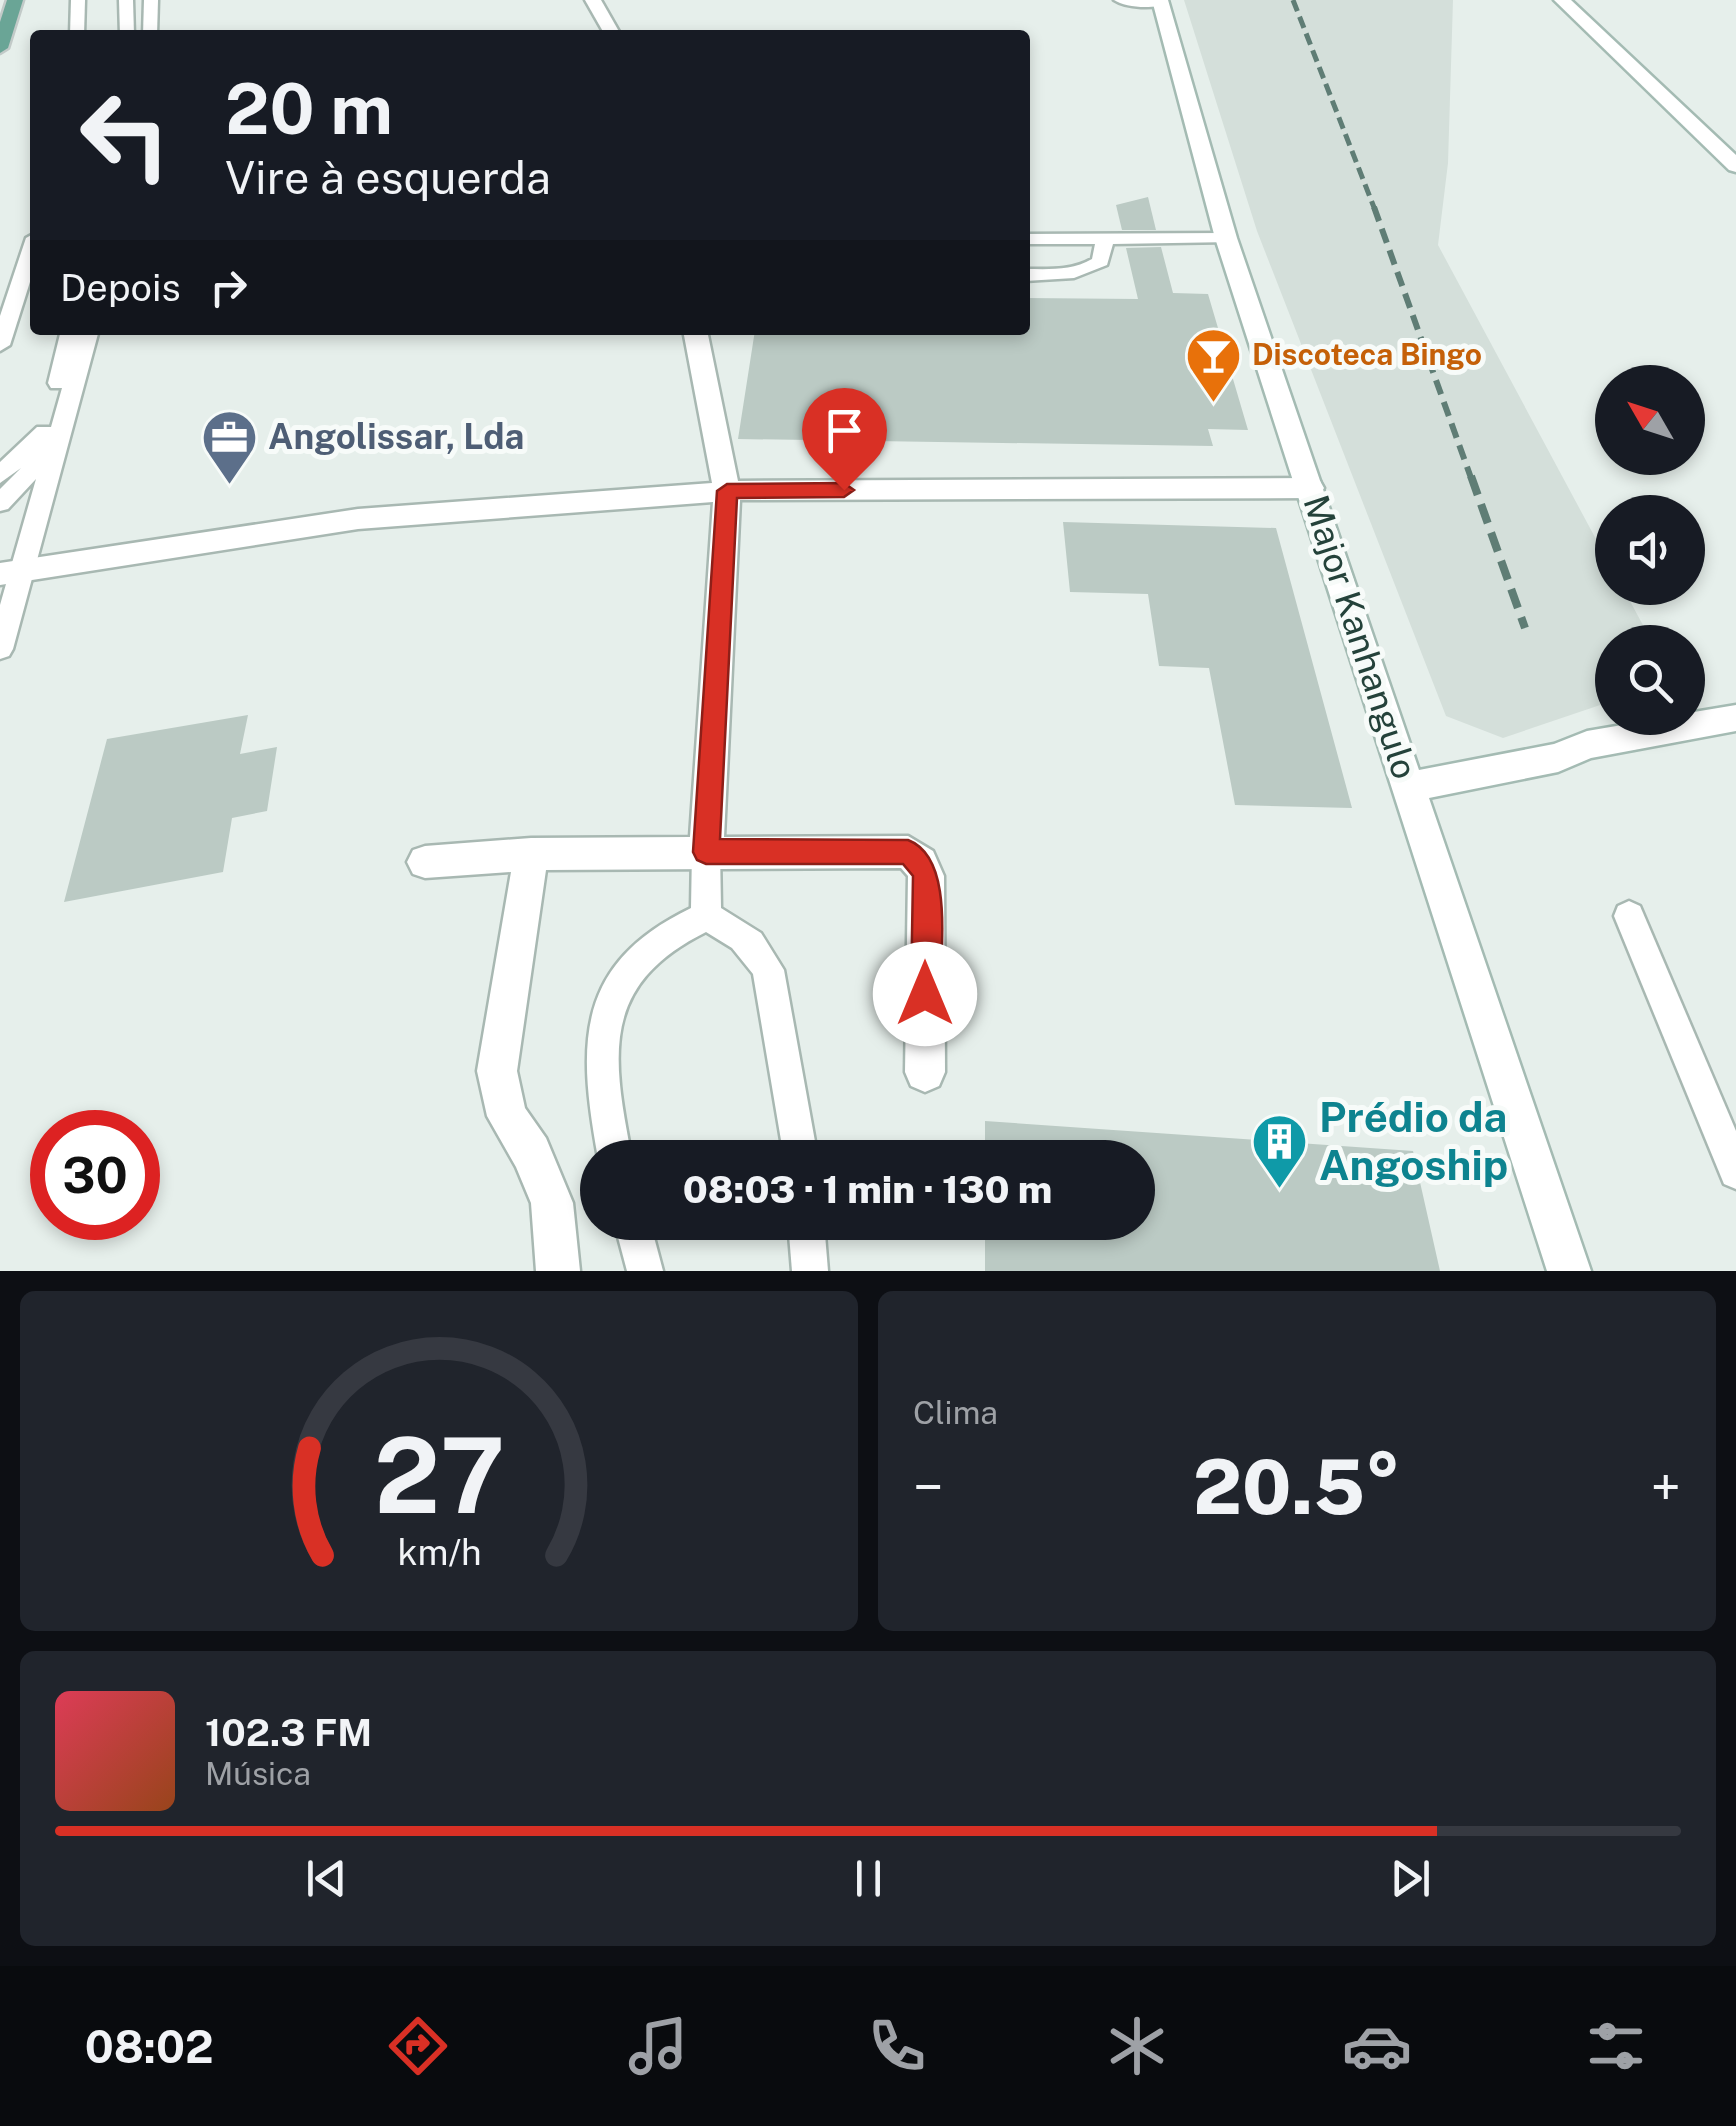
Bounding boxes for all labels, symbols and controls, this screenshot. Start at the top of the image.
text: 20 m [225,67,393,150]
icon: left [60,70,190,200]
text: Vire à esquerda [225,151,551,204]
icon: right [201,260,256,315]
text: Depois [60,265,181,310]
bar icon: Discoteca Bingo [1183,325,1243,404]
place label: Discoteca Bingo [1252,336,1482,372]
north arrow [1595,365,1705,475]
map controls [1595,365,1705,735]
pin [802,388,887,491]
icon: arrive [817,403,872,458]
office icon: Angolissar, Lda [199,407,259,486]
place label: Angolissar, Lda [268,416,524,457]
street label: Major Kanhangulo [1295,490,1426,784]
button: sound [1595,495,1705,605]
button: search [1595,625,1705,735]
position arrow [873,942,977,1046]
place label: Prédio da Angoship [1319,1092,1508,1189]
speed limit sign: 30 [30,1110,160,1240]
building icon: Prédio da Angoship [1250,1111,1310,1190]
text: 08:03 · 1 min · 130 m [683,1167,1052,1212]
text: Clima [913,1394,998,1431]
text: 27 [373,1414,505,1536]
text: 20.5° [1193,1443,1401,1531]
text: − [913,1455,944,1519]
text: + [1651,1455,1681,1519]
text: km/h [397,1531,481,1573]
text: 102.3 FM [205,1710,372,1755]
text: Música [205,1755,311,1792]
icon: previous [299,1851,354,1906]
icon: pause [841,1851,896,1906]
icon: next [1383,1851,1438,1906]
icon: directions [383,2011,453,2081]
icon: music [623,2011,693,2081]
icon: phone [862,2011,932,2081]
icon: climate [1102,2011,1172,2081]
icon: car [1342,2011,1412,2081]
icon: filters [1581,2011,1651,2081]
text: 08:02 [85,2020,214,2073]

